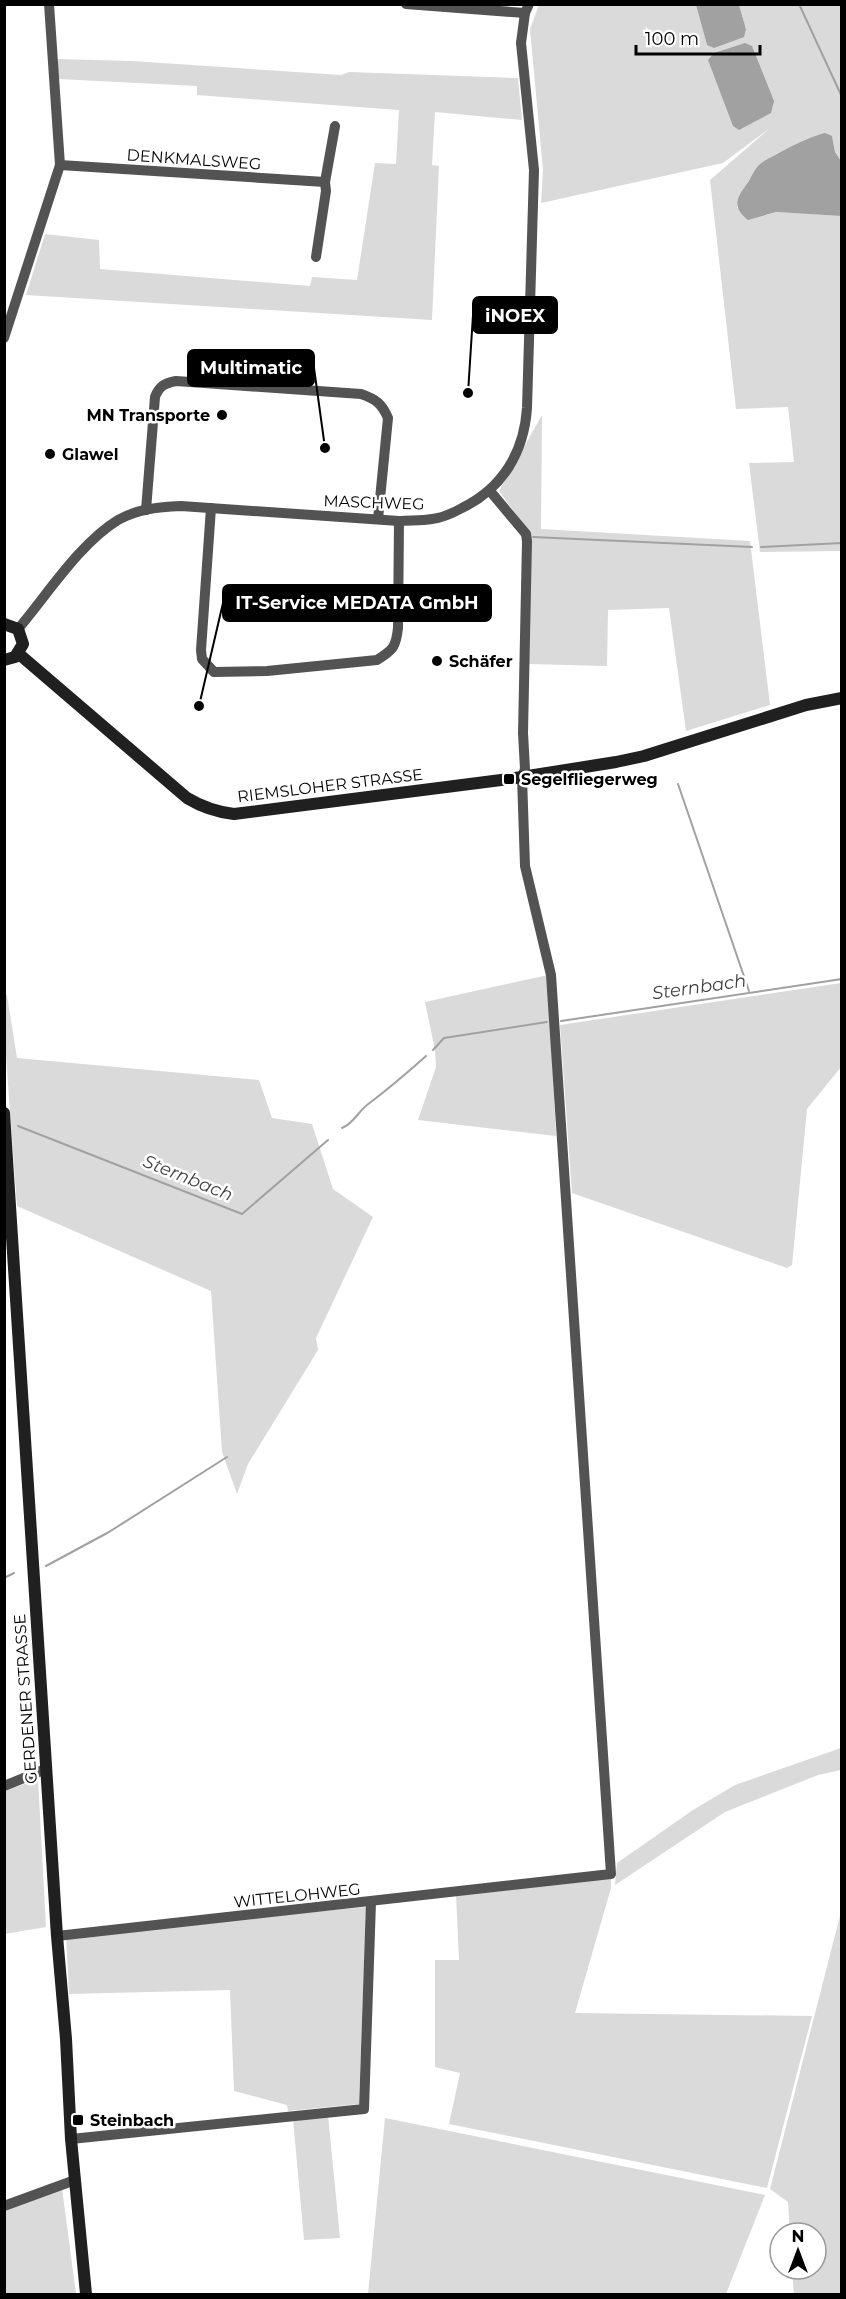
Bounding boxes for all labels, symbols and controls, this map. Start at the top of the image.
scale bar [636,18,760,56]
text: 100 m [645,28,699,50]
street label: DENKMALSWEG [126,145,262,174]
callout: iNOEX [473,297,557,333]
text: iNOEX [485,305,545,327]
callout: Multimatic [188,350,314,386]
text: Multimatic [200,357,302,379]
place label: MN Transporte [86,406,210,425]
marker: MN Transporte [215,408,229,422]
place label: Glawel [62,445,119,464]
marker: Glawel [43,447,57,461]
street label: MASCHWEG [323,491,425,514]
callout: IT-Service MEDATA GmbH [223,585,491,621]
text: IT-Service MEDATA GmbH [235,592,479,614]
place label: Schäfer [449,652,513,671]
marker: Schäfer [430,654,444,668]
street label: RIEMSLOHER STRASSE [236,765,424,806]
place label: Segelfliegerweg [521,770,658,789]
marker: Segelfliegerweg [502,772,516,786]
water label: Sternbach [651,970,747,1004]
water label: Sternbach [140,1150,236,1206]
street label: GERDENER STRASSE [10,1613,41,1785]
street label: WITTELOHWEG [233,1879,361,1912]
place label: Steinbach [90,2111,174,2130]
marker: Steinbach [71,2113,85,2127]
north arrow [768,2221,828,2281]
text: N [792,2227,804,2246]

